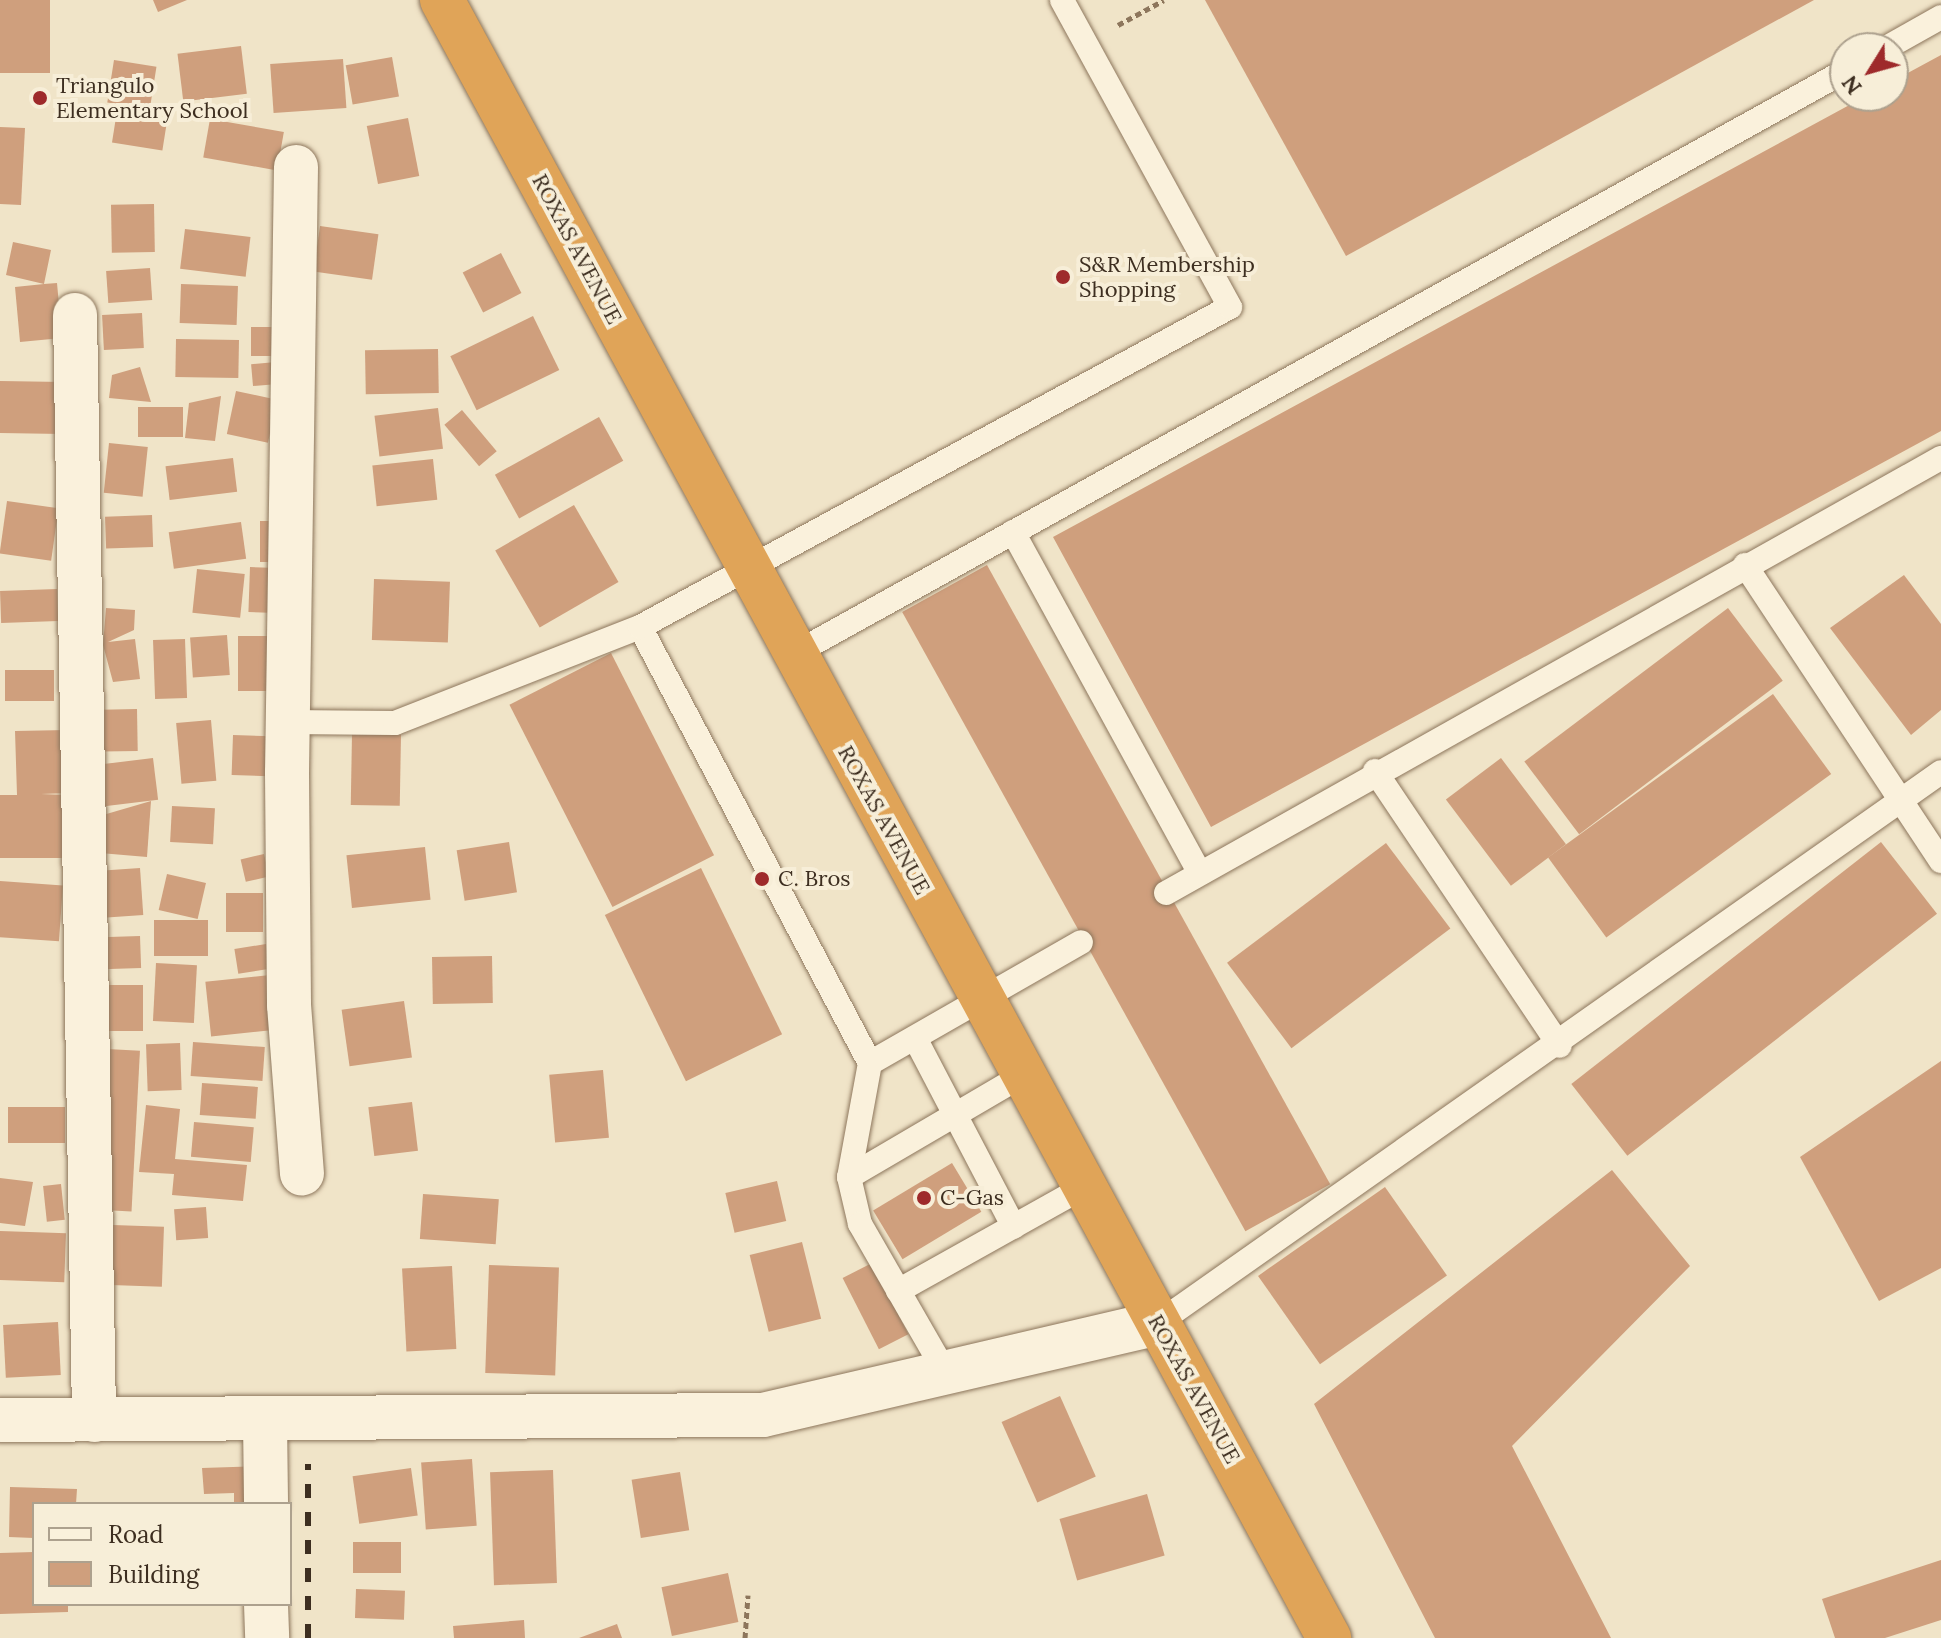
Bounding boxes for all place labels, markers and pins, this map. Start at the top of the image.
place label: Triangulo Elementary School [56,72,249,124]
marker: Triangulo Elementary School [31,89,49,107]
place label: S&R Membership Shopping [1079,251,1255,302]
marker: S&R Membership Shopping [1054,268,1072,286]
place label: C. Bros [778,866,851,892]
marker: C. Bros [753,870,771,888]
place label: C-Gas [940,1185,1004,1211]
marker: C-Gas [915,1189,933,1207]

